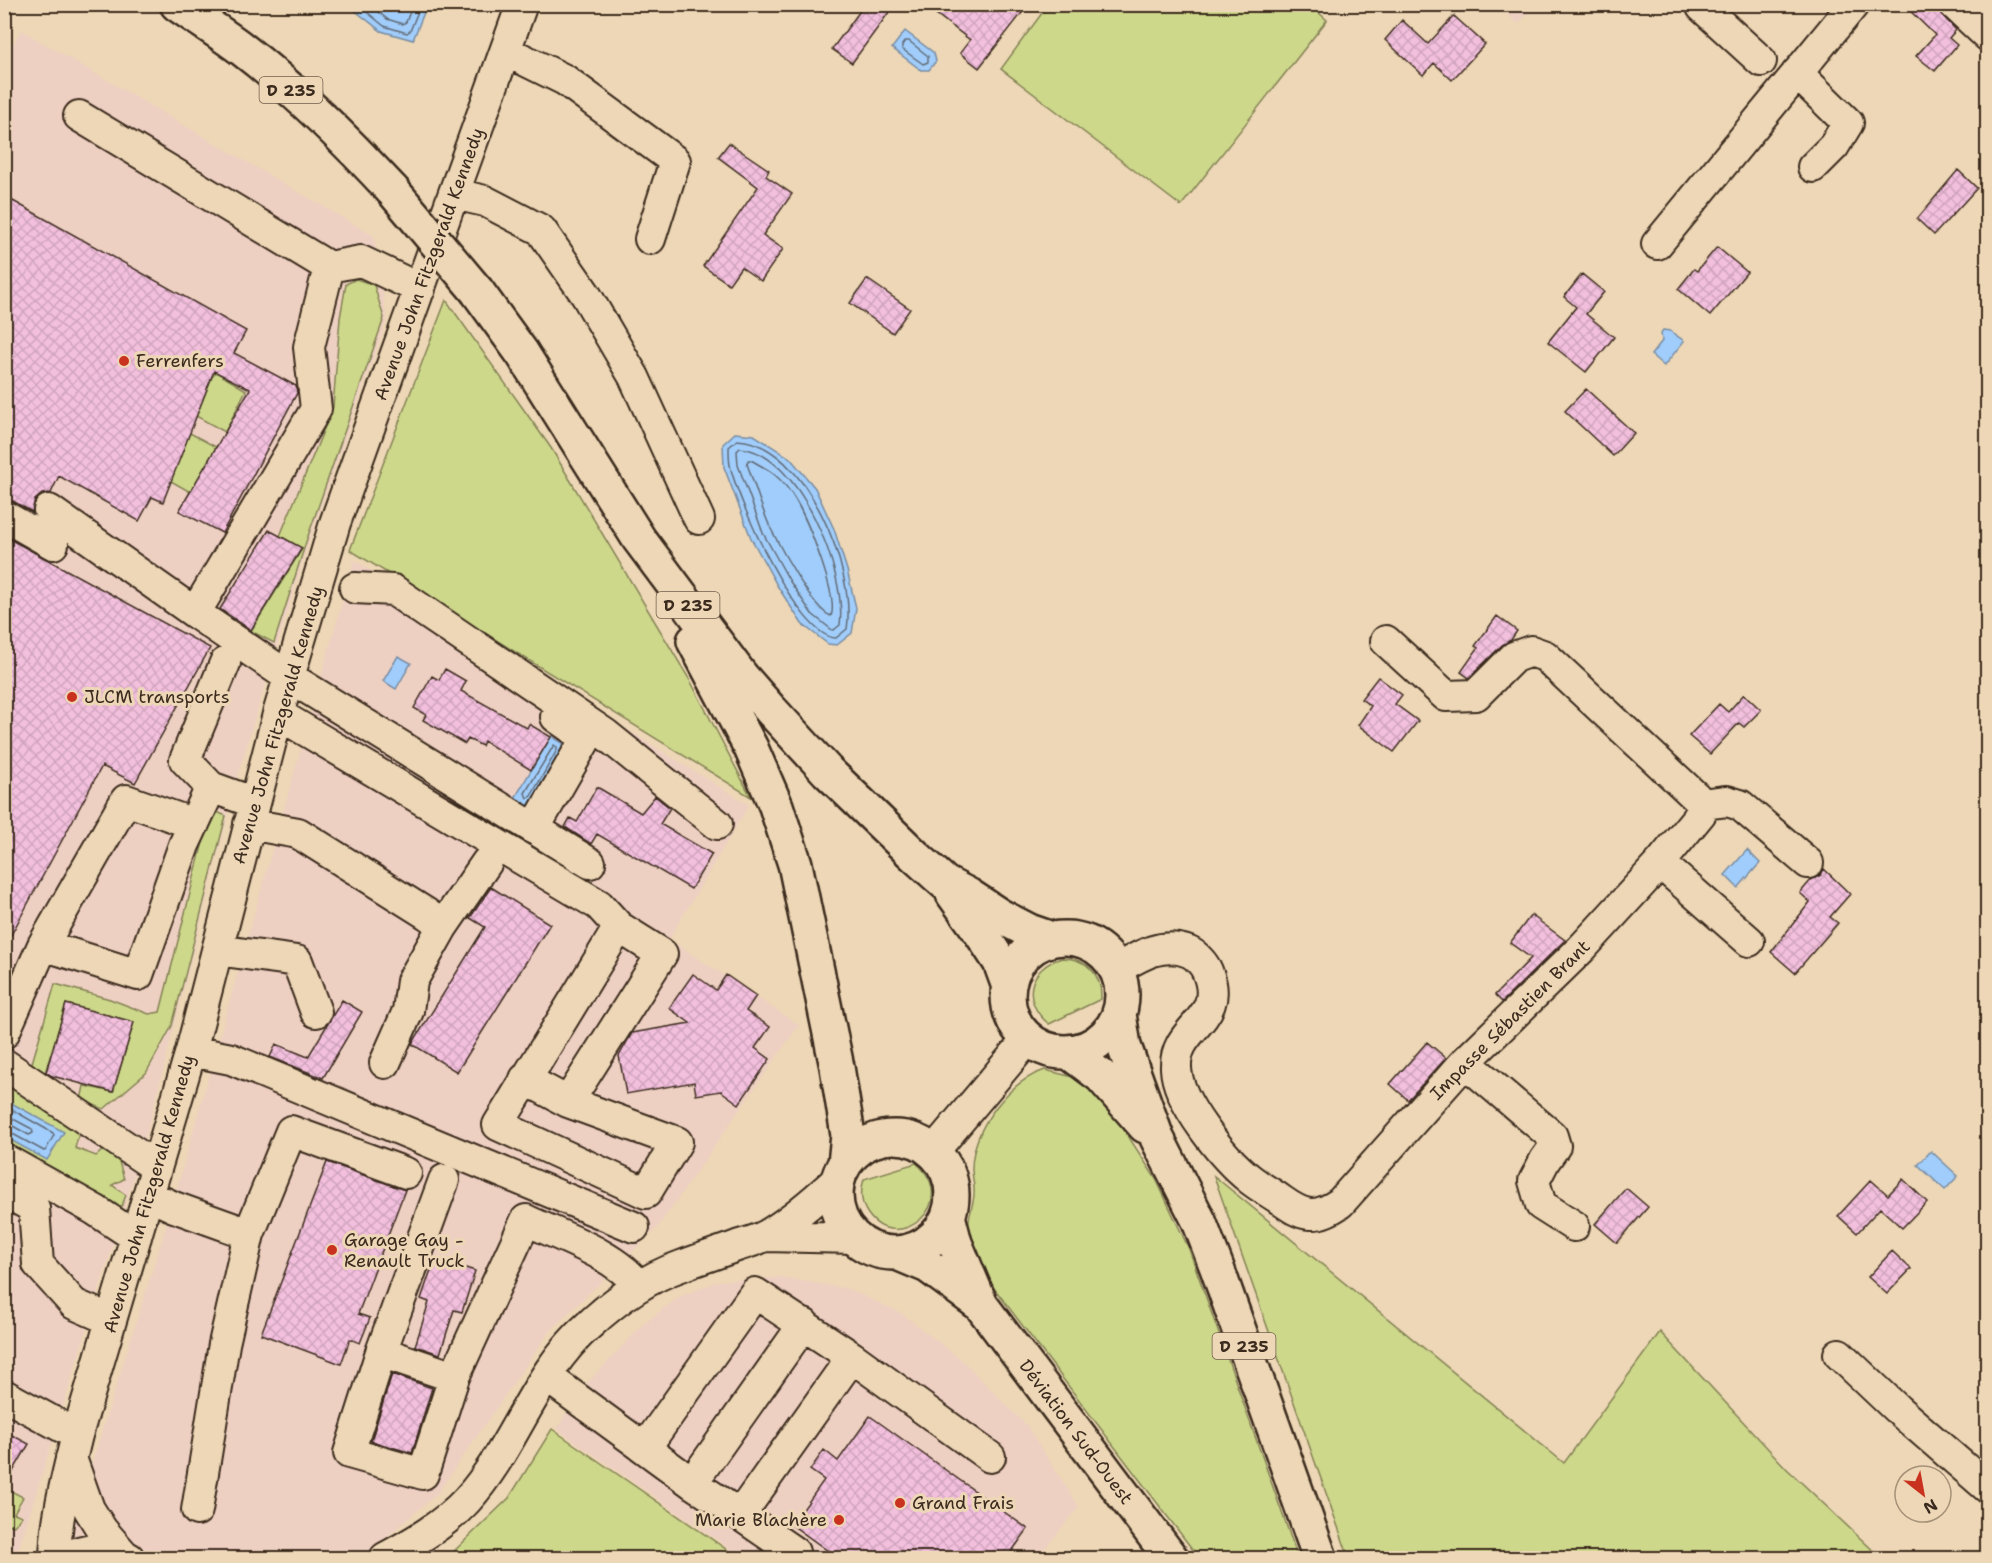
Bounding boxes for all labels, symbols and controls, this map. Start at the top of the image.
road number: D 235 [260,77,322,103]
street label: Avenue John Fitzgerald Kennedy [368,124,490,404]
place label: Ferrenfers [136,349,224,373]
marker: Ferrenfers [117,354,131,368]
street label: Avenue John Fitzgerald Kennedy [227,583,329,867]
road number: D 235 [656,592,720,618]
place label: JLCM transports [84,685,230,709]
marker: JLCM transports [65,690,79,704]
street label: Impasse Sébastien Brant [1425,935,1595,1105]
street label: Avenue John Fitzgerald Kennedy [98,1052,200,1336]
place label: Garage Gay - Renault Truck [344,1228,465,1273]
marker: Garage Gay - Renault Truck [325,1243,339,1257]
road number: D 235 [1212,1333,1276,1359]
street label: Déviation Sud-Ouest [1014,1355,1138,1509]
north arrow [1893,1464,1953,1524]
place label: Grand Frais [912,1491,1014,1515]
text: N [1920,1494,1941,1519]
marker: Grand Frais [893,1496,907,1510]
place label: Marie Blachère [695,1508,827,1532]
marker: Marie Blachère [832,1513,846,1527]

